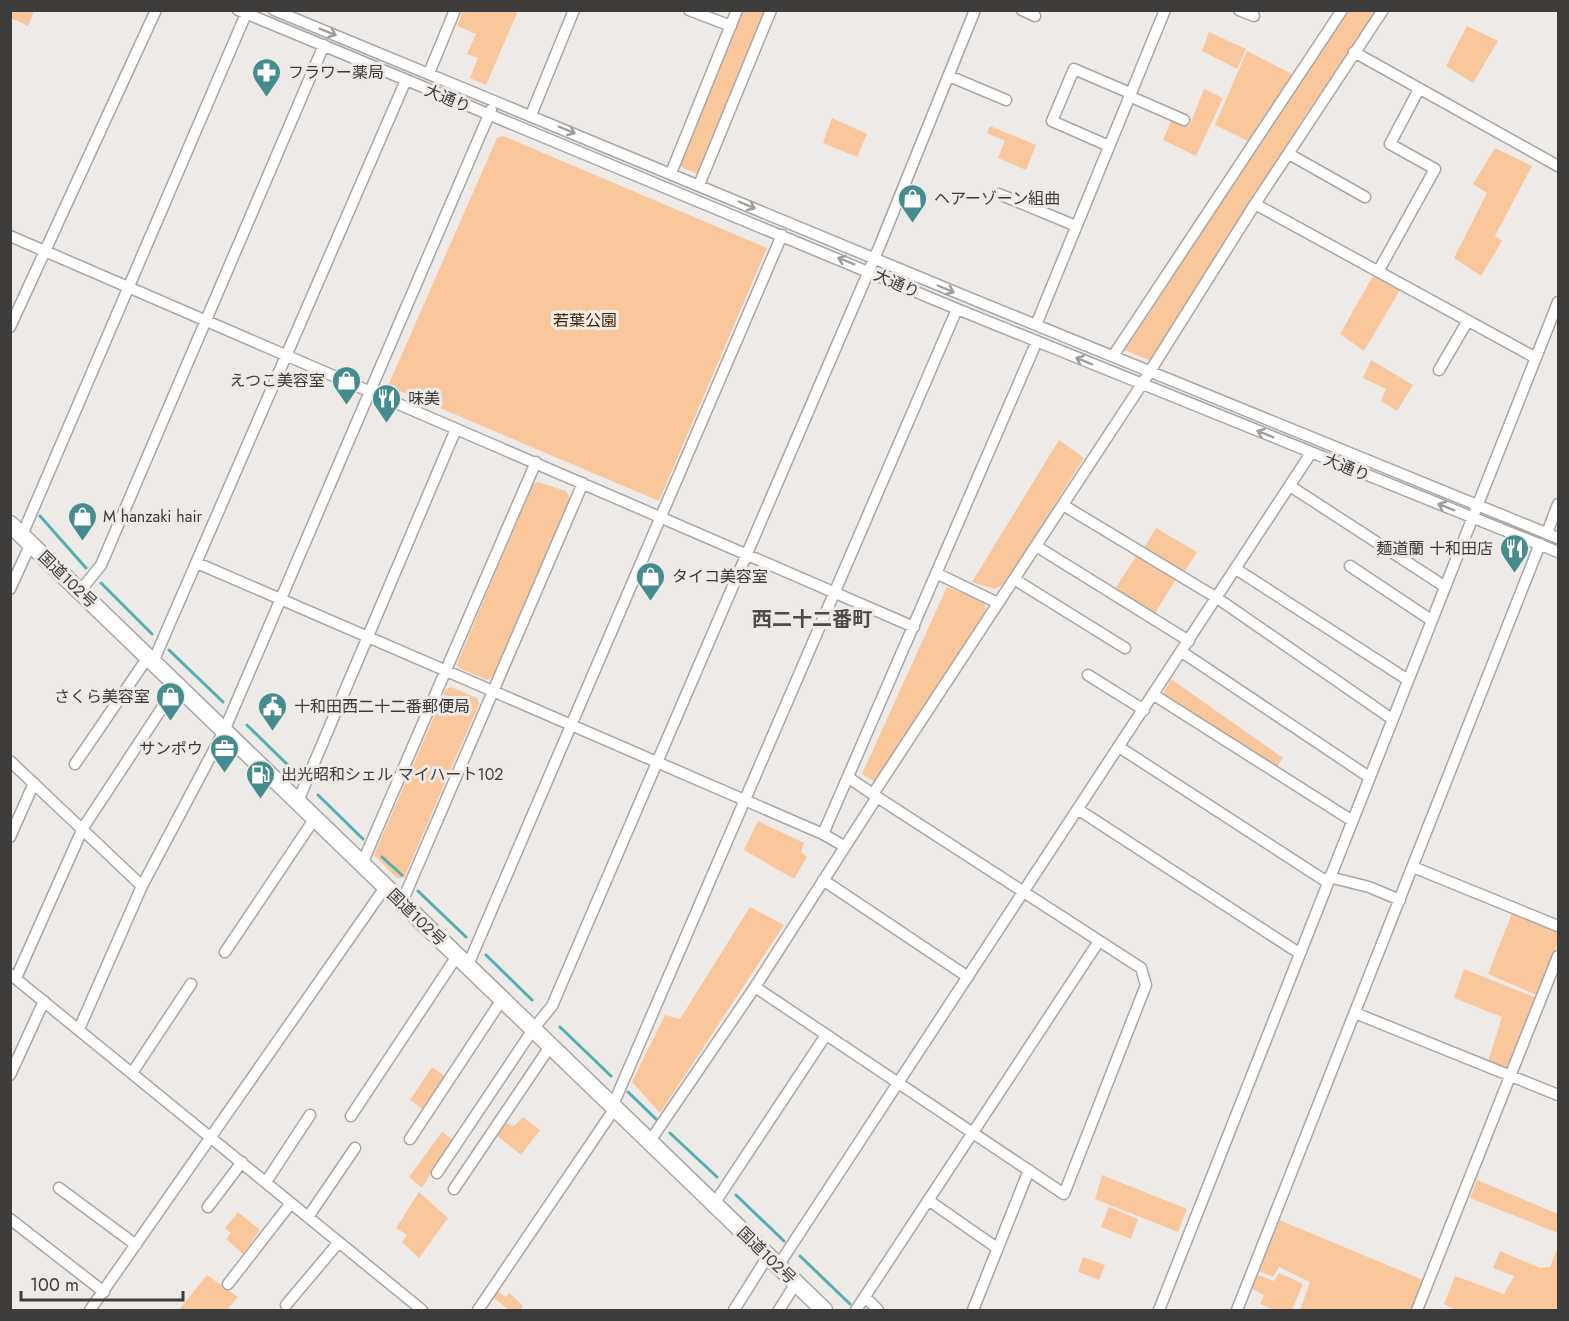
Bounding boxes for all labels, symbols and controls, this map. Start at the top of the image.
one-way arrow [319,27,337,38]
pharmacy icon: フラワー薬局 [251,56,283,98]
place label: フラワー薬局 [288,61,384,84]
street label: 大通り [421,78,474,118]
one-way arrow [557,125,576,136]
shop icon: ヘアーゾーン組曲 [897,182,929,224]
place label: ヘアーゾーン組曲 [934,187,1060,210]
one-way arrow [737,200,756,211]
one-way arrow [837,255,856,266]
street label: 大通り [870,263,923,304]
one-way arrow [937,284,955,295]
park label: 若葉公園 [553,309,617,332]
one-way arrow [1075,355,1094,366]
shop icon: えつこ美容室 [330,364,362,406]
place label: えつこ美容室 [229,369,325,392]
restaurant icon: 味美 [371,382,403,424]
place label: 味美 [408,387,440,410]
one-way arrow [1256,428,1274,439]
street label: 大通り [1320,448,1373,487]
shop icon: M hanzaki hair [66,500,98,542]
one-way arrow [1437,501,1455,512]
place label: M hanzaki hair [103,505,203,528]
restaurant icon: 麺道蘭 十和田店 [1498,532,1530,574]
place label: 麺道蘭 十和田店 [1376,537,1493,560]
street label: 国道102号 [33,545,102,613]
shop icon: タイコ美容室 [635,560,667,602]
place label: タイコ美容室 [672,565,768,588]
district label: 西二十二番町 [752,605,872,634]
shop icon: さくら美容室 [155,680,187,722]
place label: さくら美容室 [54,685,150,708]
public building icon: 十和田西二十二番郵便局 [257,690,289,732]
place label: 十和田西二十二番郵便局 [294,695,470,718]
office icon: サンポウ [208,732,240,774]
place label: サンポウ [139,737,203,760]
fuel station icon: 出光昭和シェル マイハート102 [244,758,276,800]
place label: 出光昭和シェル マイハート102 [281,763,503,786]
street label: 国道102号 [382,883,451,951]
street label: 国道102号 [732,1221,801,1289]
scale bar [21,1264,183,1302]
text: 100 m [30,1272,79,1298]

